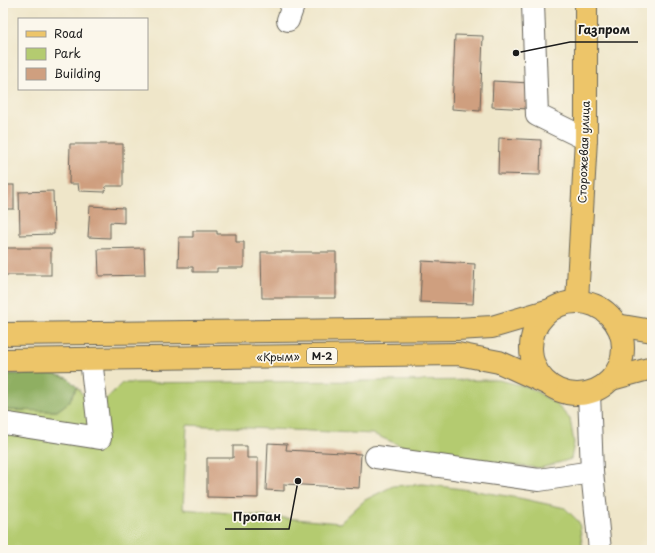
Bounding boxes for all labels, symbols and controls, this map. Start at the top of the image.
legend [18,18,148,90]
callout: Газпром [570,18,638,42]
text: Газпром [578,20,630,38]
text: Road [54,24,83,42]
text: Park [54,44,81,62]
text: Building [54,64,101,82]
street label: Сторожевая улица [573,100,594,204]
street label: «Крым» [256,348,300,365]
road number: М-2 [307,348,337,364]
callout: Пропан [225,505,289,529]
text: Пропан [233,507,281,525]

